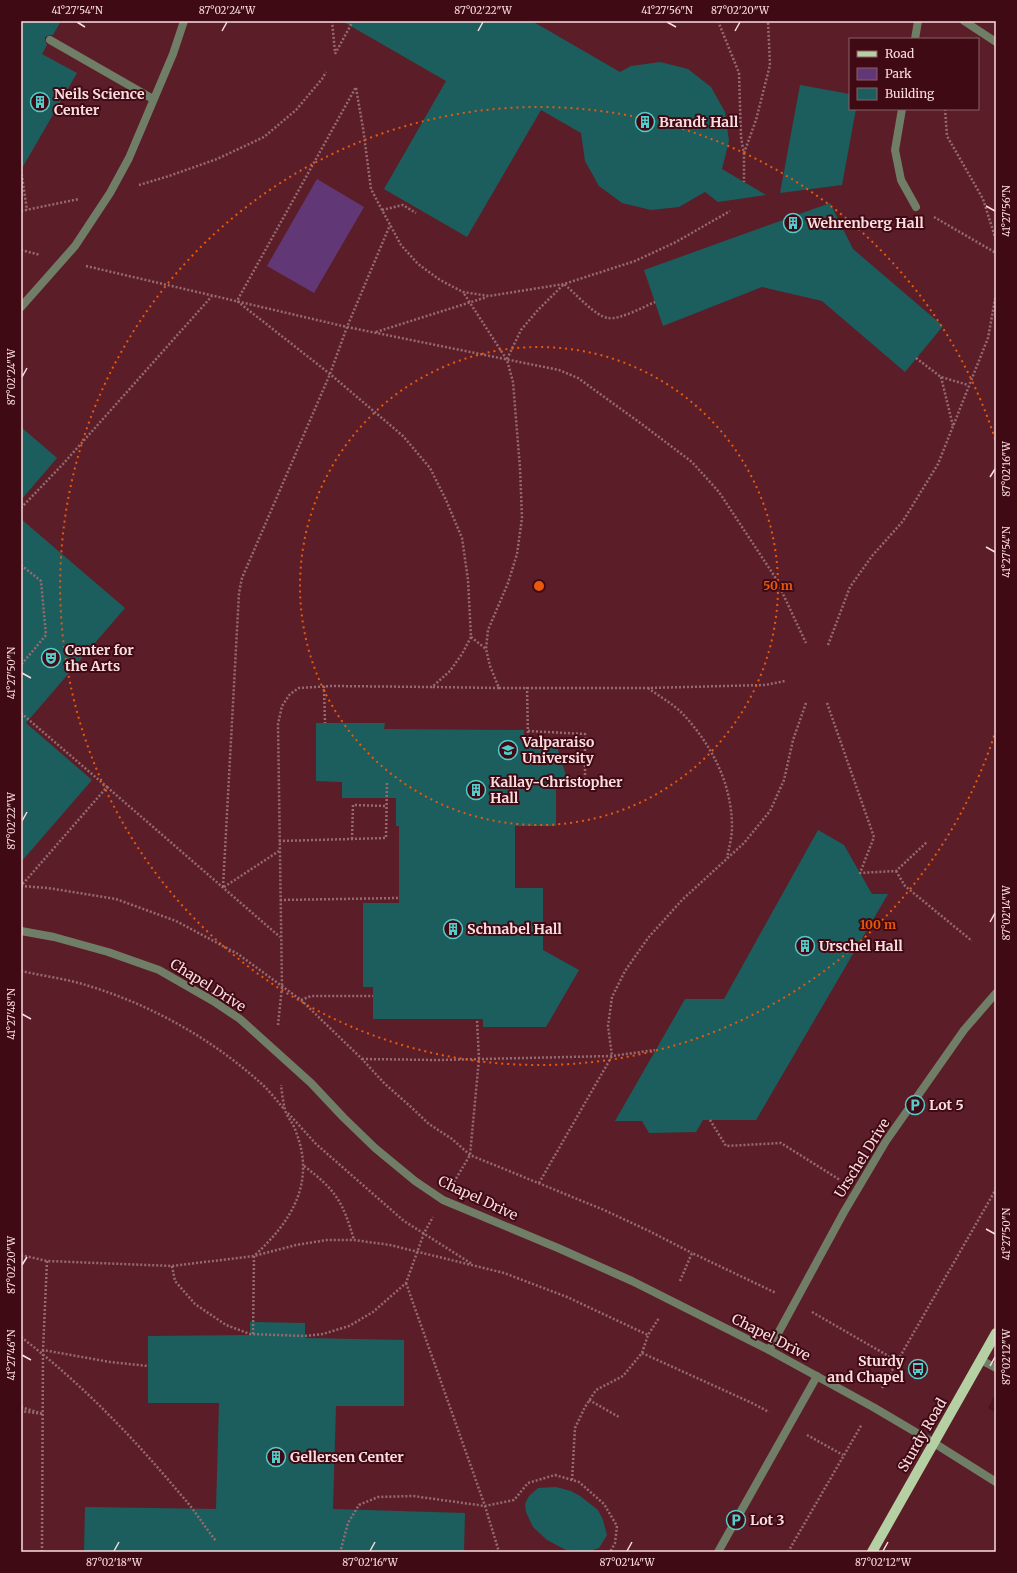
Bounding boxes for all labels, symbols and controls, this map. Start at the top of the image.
text: 41°27'54"N [51,4,103,17]
text: 87°02'24"W [199,4,256,17]
text: 87°02'22"W [454,4,513,17]
text: 41°27'56"N [641,4,693,17]
text: 87°02'20"W [711,4,770,17]
legend [849,38,979,110]
text: Road [885,46,914,61]
text: Park [885,66,912,81]
place label: Neils Science Center [54,85,145,119]
text: Building [885,86,935,101]
building icon: Neils Science Center [29,91,51,113]
building icon: Brandt Hall [634,111,656,133]
place label: Brandt Hall [659,113,739,131]
text: 41°27'56"N [1000,185,1013,237]
building icon: Wehrenberg Hall [782,212,804,234]
place label: Wehrenberg Hall [806,214,924,232]
text: 87°02'24"W [5,348,18,405]
text: 87°02'16"W [1000,440,1013,497]
text: 41°27'54"N [1000,526,1013,578]
text: 50 m [763,578,793,593]
centre of rings [532,579,546,593]
place label: Center for the Arts [65,641,134,675]
text: 41°27'50"N [5,647,18,699]
theatre icon: Center for the Arts [40,647,62,669]
place label: Valparaiso University [521,733,595,767]
school or university icon: Valparaiso University [497,739,519,761]
place label: Kallay-Christopher Hall [490,773,623,807]
building icon: Kallay-Christopher Hall [465,779,487,801]
text: 87°02'22"W [5,791,18,850]
text: 87°02'14"W [1000,885,1013,940]
text: 100 m [860,917,896,932]
building icon: Schnabel Hall [442,918,464,940]
place label: Schnabel Hall [467,920,562,938]
building icon: Urschel Hall [794,935,816,957]
place label: Urschel Hall [819,937,903,955]
street label: Chapel Drive [167,955,249,1015]
text: 41°27'48"N [5,988,18,1040]
parking icon: Lot 5 [904,1094,926,1116]
place label: Lot 5 [929,1096,964,1114]
street label: Urschel Drive [830,1115,894,1201]
street label: Chapel Drive [435,1172,521,1224]
text: 41°27'50"N [1000,1208,1013,1260]
text: 87°02'20"W [5,1235,18,1294]
street label: Chapel Drive [729,1309,813,1365]
text: 87°02'12"W [1000,1328,1013,1385]
text: 41°27'46"N [5,1329,18,1381]
place label: Sturdy and Chapel [827,1352,905,1386]
bus stop icon: Sturdy and Chapel [907,1358,929,1380]
street label: Sturdy Road [894,1394,951,1475]
building icon: Gellersen Center [265,1446,287,1468]
place label: Gellersen Center [290,1448,404,1466]
parking icon: Lot 3 [725,1509,747,1531]
place label: Lot 3 [750,1511,784,1529]
text: 87°02'18"W [86,1556,143,1569]
text: 87°02'16"W [342,1556,399,1569]
text: 87°02'14"W [600,1556,655,1569]
text: 87°02'12"W [855,1556,912,1569]

